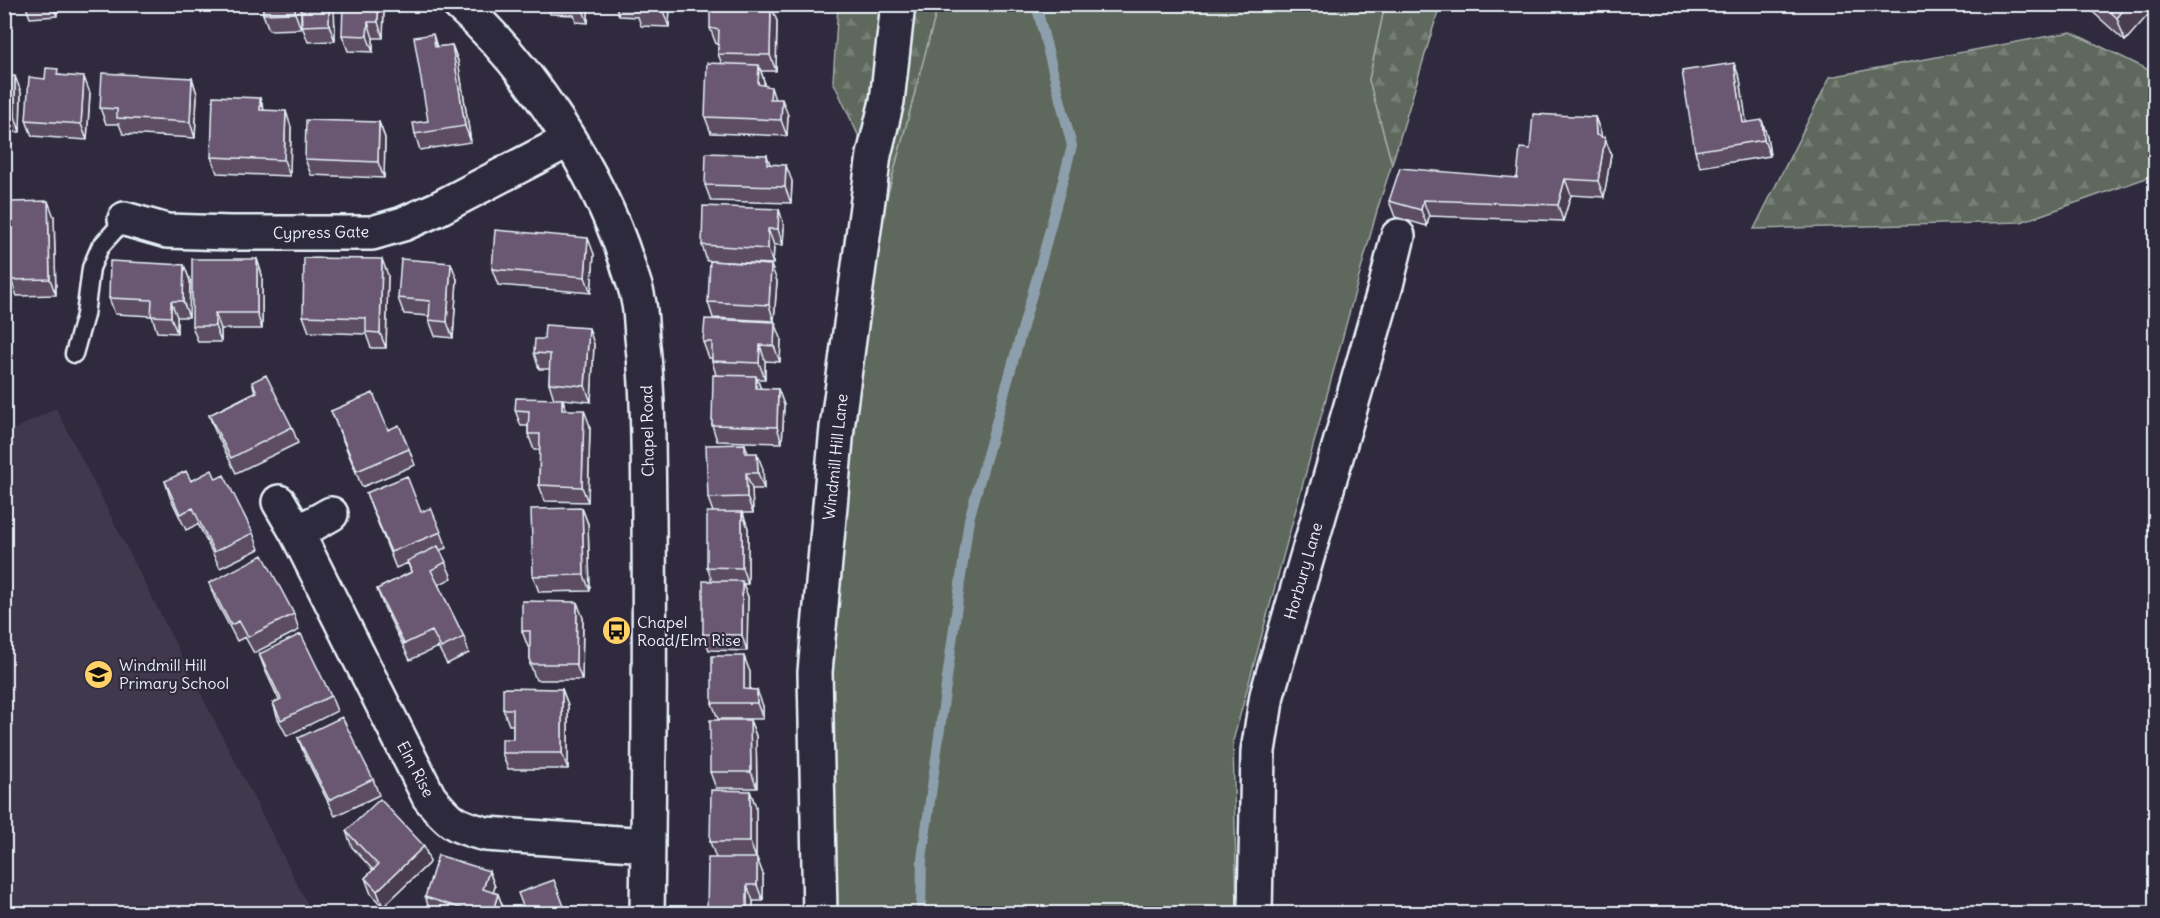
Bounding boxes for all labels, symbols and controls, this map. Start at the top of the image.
street label: Cypress Gate [273,221,369,243]
street label: Chapel Road [636,385,658,477]
street label: Windmill Hill Lane [818,393,852,521]
street label: Horbury Lane [1280,520,1326,622]
place label: Chapel Road/Elm Rise [637,612,741,650]
bus stop icon: Chapel Road/Elm Rise [600,615,632,647]
place label: Windmill Hill Primary School [119,655,229,693]
school or university icon: Windmill Hill Primary School [82,658,114,690]
street label: Elm Rise [393,738,439,800]

